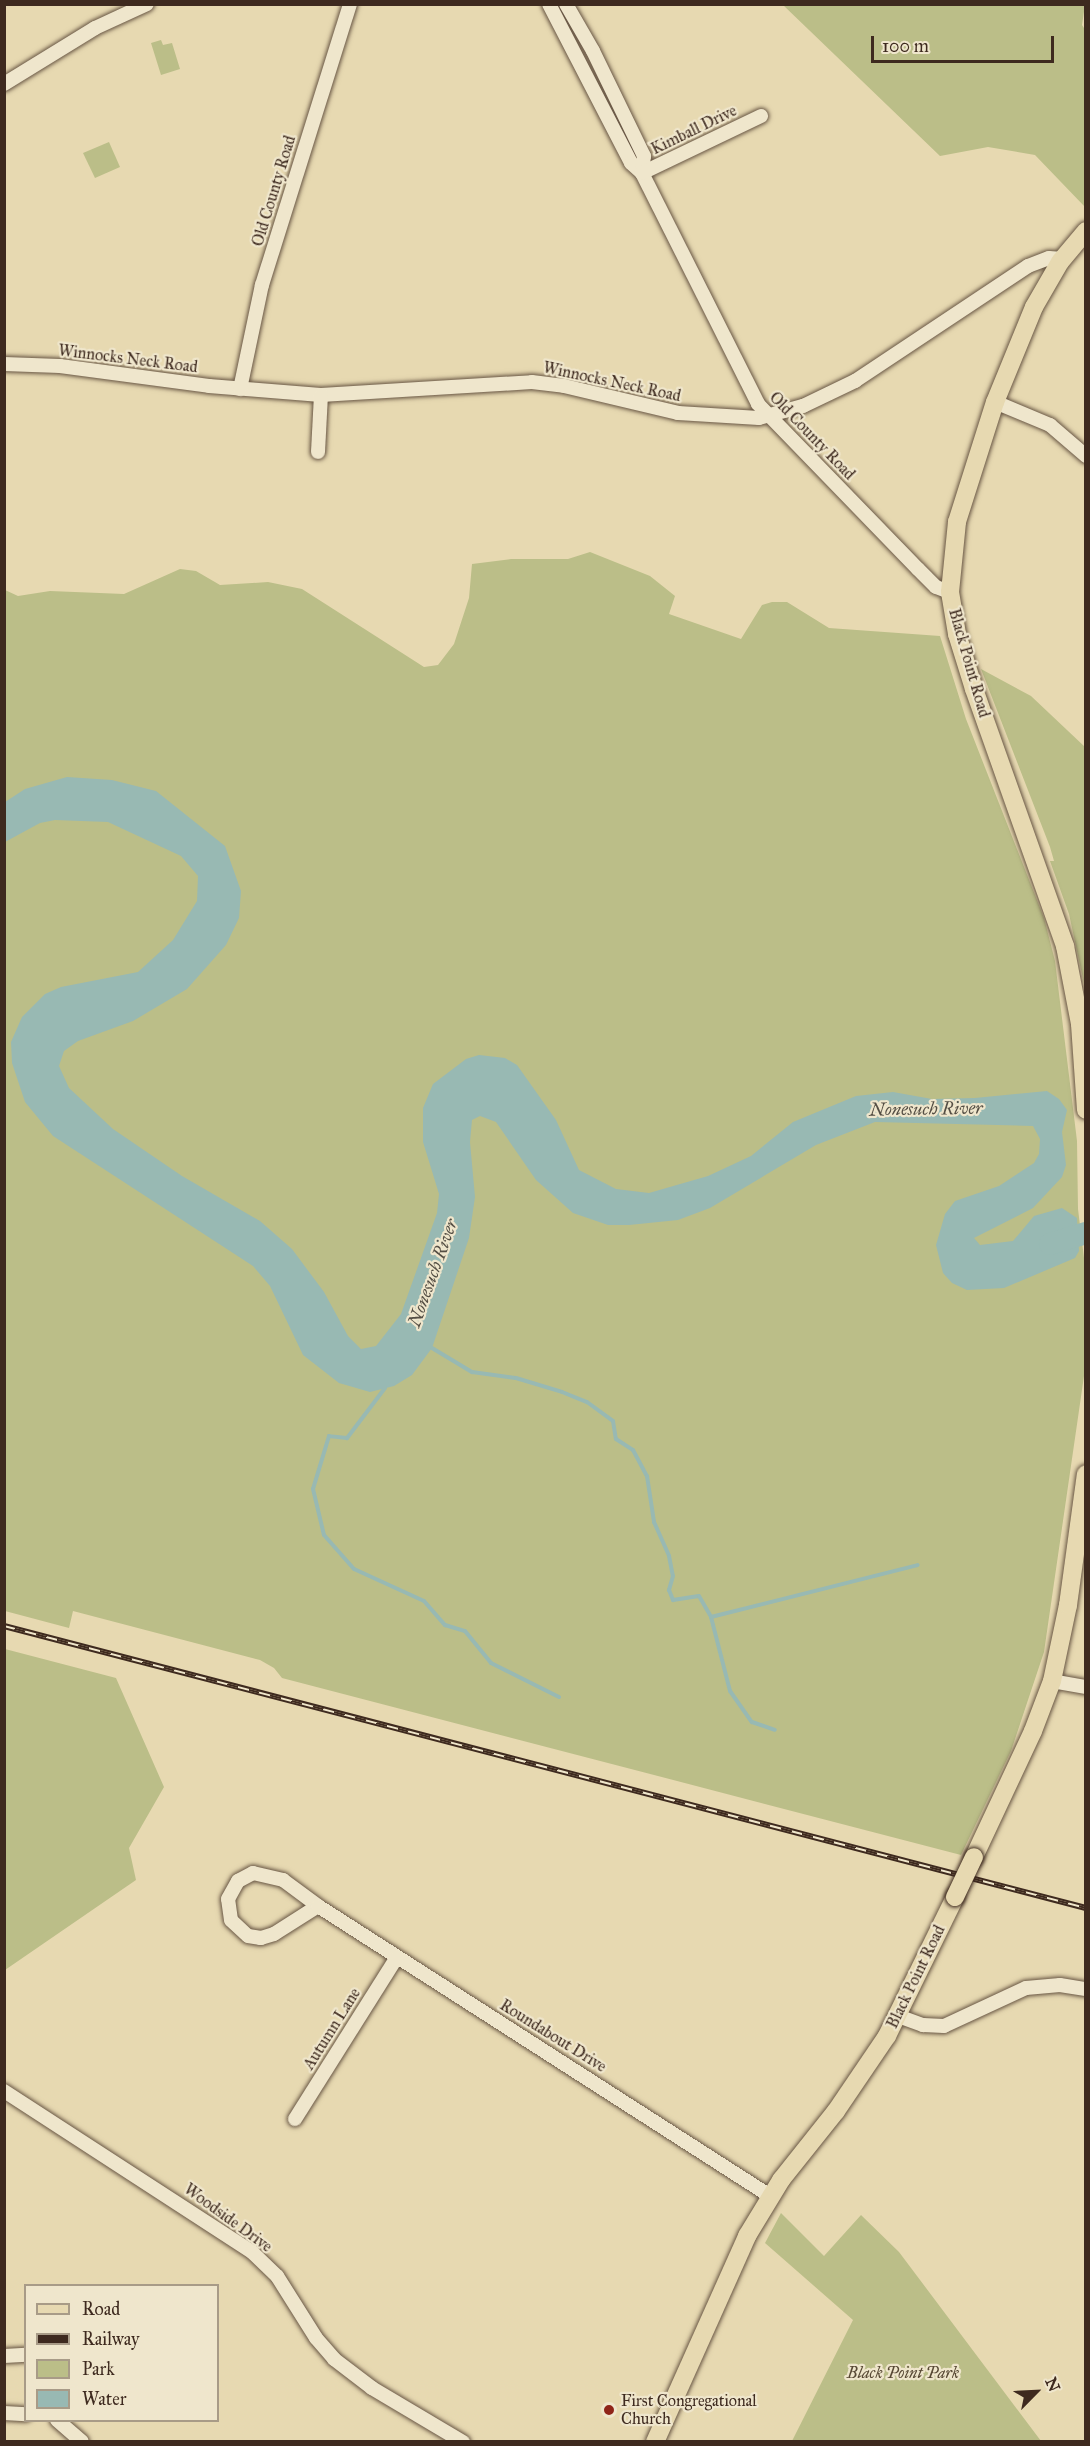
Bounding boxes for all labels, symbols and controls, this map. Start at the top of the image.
scale bar [874,24,1057,62]
text: 100 m [882,35,929,57]
street label: Kimball Drive [648,101,740,159]
street label: Old County Road [248,133,300,249]
street label: Winnocks Neck Road [57,341,199,377]
street label: Winnocks Neck Road [541,358,683,406]
street label: Old County Road [765,388,859,484]
street label: Black Point Road [944,606,994,720]
water label: Nonesuch River [869,1097,983,1121]
water label: Nonesuch River [403,1216,463,1330]
street label: Black Point Road [883,1922,949,2032]
street label: Autumn Lane [299,1985,365,2073]
street label: Roundabout Drive [496,1996,610,2076]
street label: Woodside Drive [180,2180,276,2256]
legend [24,2284,219,2422]
text: Road [82,2298,120,2320]
text: Railway [82,2328,139,2350]
text: Park [82,2358,115,2380]
north arrow [1006,2362,1066,2422]
park label: Black Point Park [847,2363,959,2383]
text: N [1041,2374,1064,2395]
text: Water [82,2388,126,2410]
place label: First Congregational Church [621,2391,757,2429]
marker: First Congregational Church [602,2403,616,2417]

